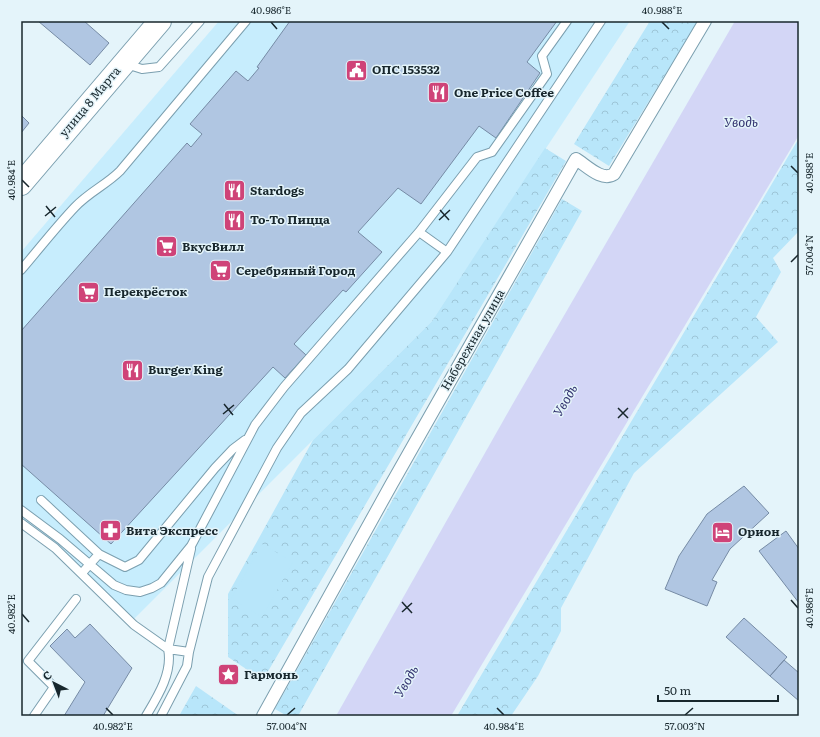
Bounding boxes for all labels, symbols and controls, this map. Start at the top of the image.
text: 40.986°E [251,2,291,17]
text: 40.988°E [642,2,682,17]
public building icon: ОПС 153532 [343,57,369,83]
place label: ОПС 153532 [372,60,440,78]
street label: улица 8 Марта [54,62,125,141]
restaurant icon: One Price Coffee [426,80,452,106]
place label: One Price Coffee [454,83,554,101]
water label: Уводь [724,112,758,131]
text: 40.988°E [801,153,816,193]
text: 40.984°E [3,160,18,200]
restaurant icon: Stardogs [221,178,247,204]
place label: Stardogs [250,181,304,199]
restaurant icon: То-То Пицца [222,207,248,233]
place label: То-То Пицца [250,210,330,228]
supermarket icon: ВкусВилл [154,234,180,260]
text: 57.004°N [801,235,816,275]
place label: ВкусВилл [182,237,244,255]
supermarket icon: Серебряный Город [207,258,233,284]
place label: Серебряный Город [236,261,356,279]
supermarket icon: Перекрёсток [75,279,101,305]
place label: Перекрёсток [104,282,188,300]
street label: Набережная улица [436,285,509,394]
restaurant icon: Burger King [120,357,146,383]
place label: Burger King [148,360,223,378]
water label: Уводь [548,380,581,419]
pharmacy icon: Вита Экспресс [97,518,123,544]
hotel icon: Орион [709,519,735,545]
place label: Вита Экспресс [126,521,219,539]
place label: Орион [738,522,780,540]
text: 40.986°E [801,588,816,628]
text: 40.982°E [3,594,18,634]
water label: Уводь [389,661,422,700]
place icon: Гармонь [216,662,242,688]
north arrow [34,663,74,703]
place label: Гармонь [244,665,298,683]
text: С [38,666,55,683]
scale bar [658,677,778,703]
text: 50 m [664,681,691,699]
text: 40.982°E [93,718,133,733]
text: 57.004°N [267,718,307,733]
text: 40.984°E [484,718,524,733]
text: 57.003°N [665,718,705,733]

